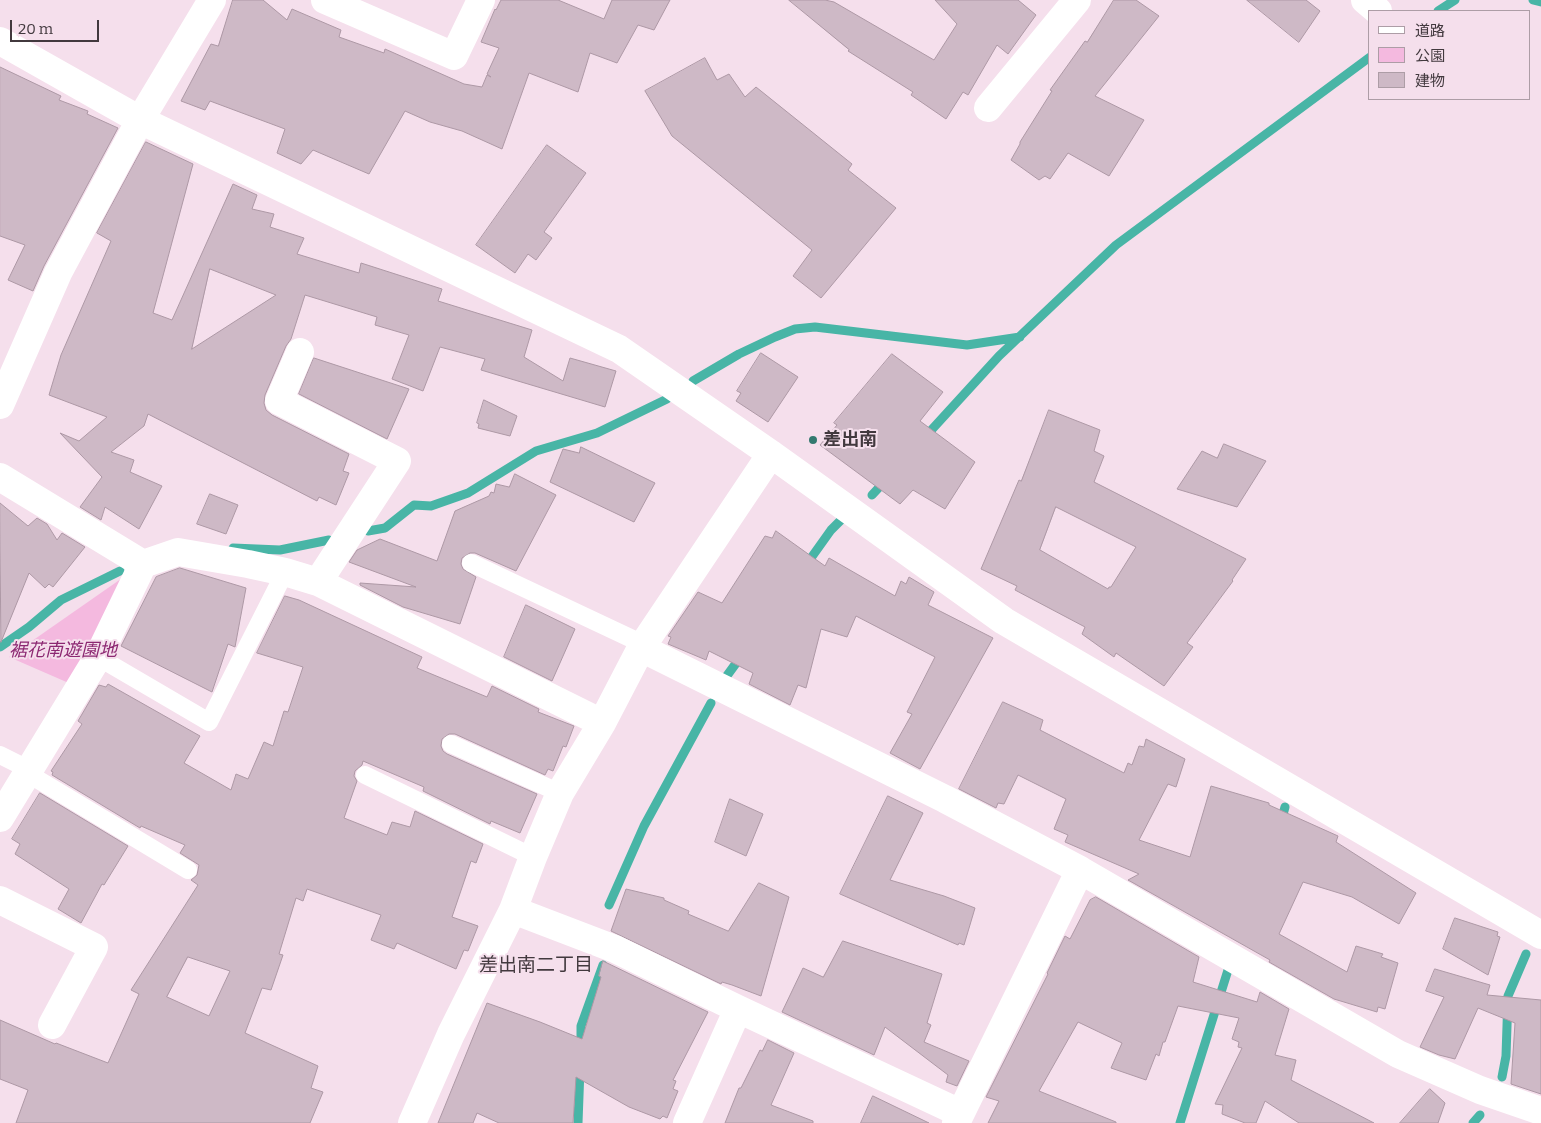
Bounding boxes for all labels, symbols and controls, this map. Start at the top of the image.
scale bar [12,10,101,42]
legend [1368,10,1531,100]
text: 20 m [18,20,53,38]
text: 道路 [1415,22,1445,40]
text: 公園 [1415,47,1445,65]
text: 建物 [1415,72,1445,90]
place label: 差出南 [823,429,877,451]
marker: 差出南 [807,434,819,446]
park label: 裾花南遊園地 [9,640,117,662]
district label: 差出南二丁目 [479,955,593,977]

